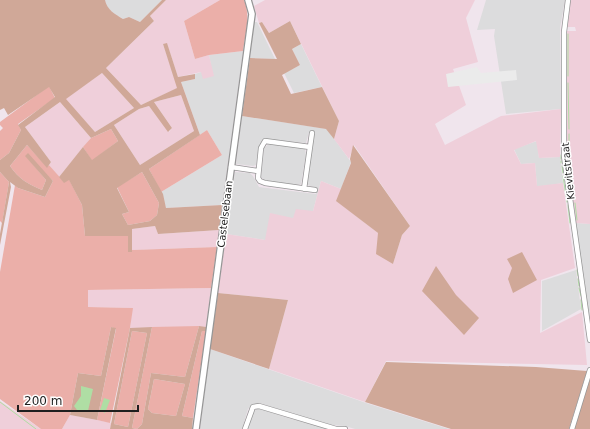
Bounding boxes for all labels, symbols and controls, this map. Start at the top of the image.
street label: Kievitstraat [560,142,576,200]
street label: Castelsebaan [215,180,235,248]
scale bar [18,387,138,413]
text: 200 m [24,394,62,408]

